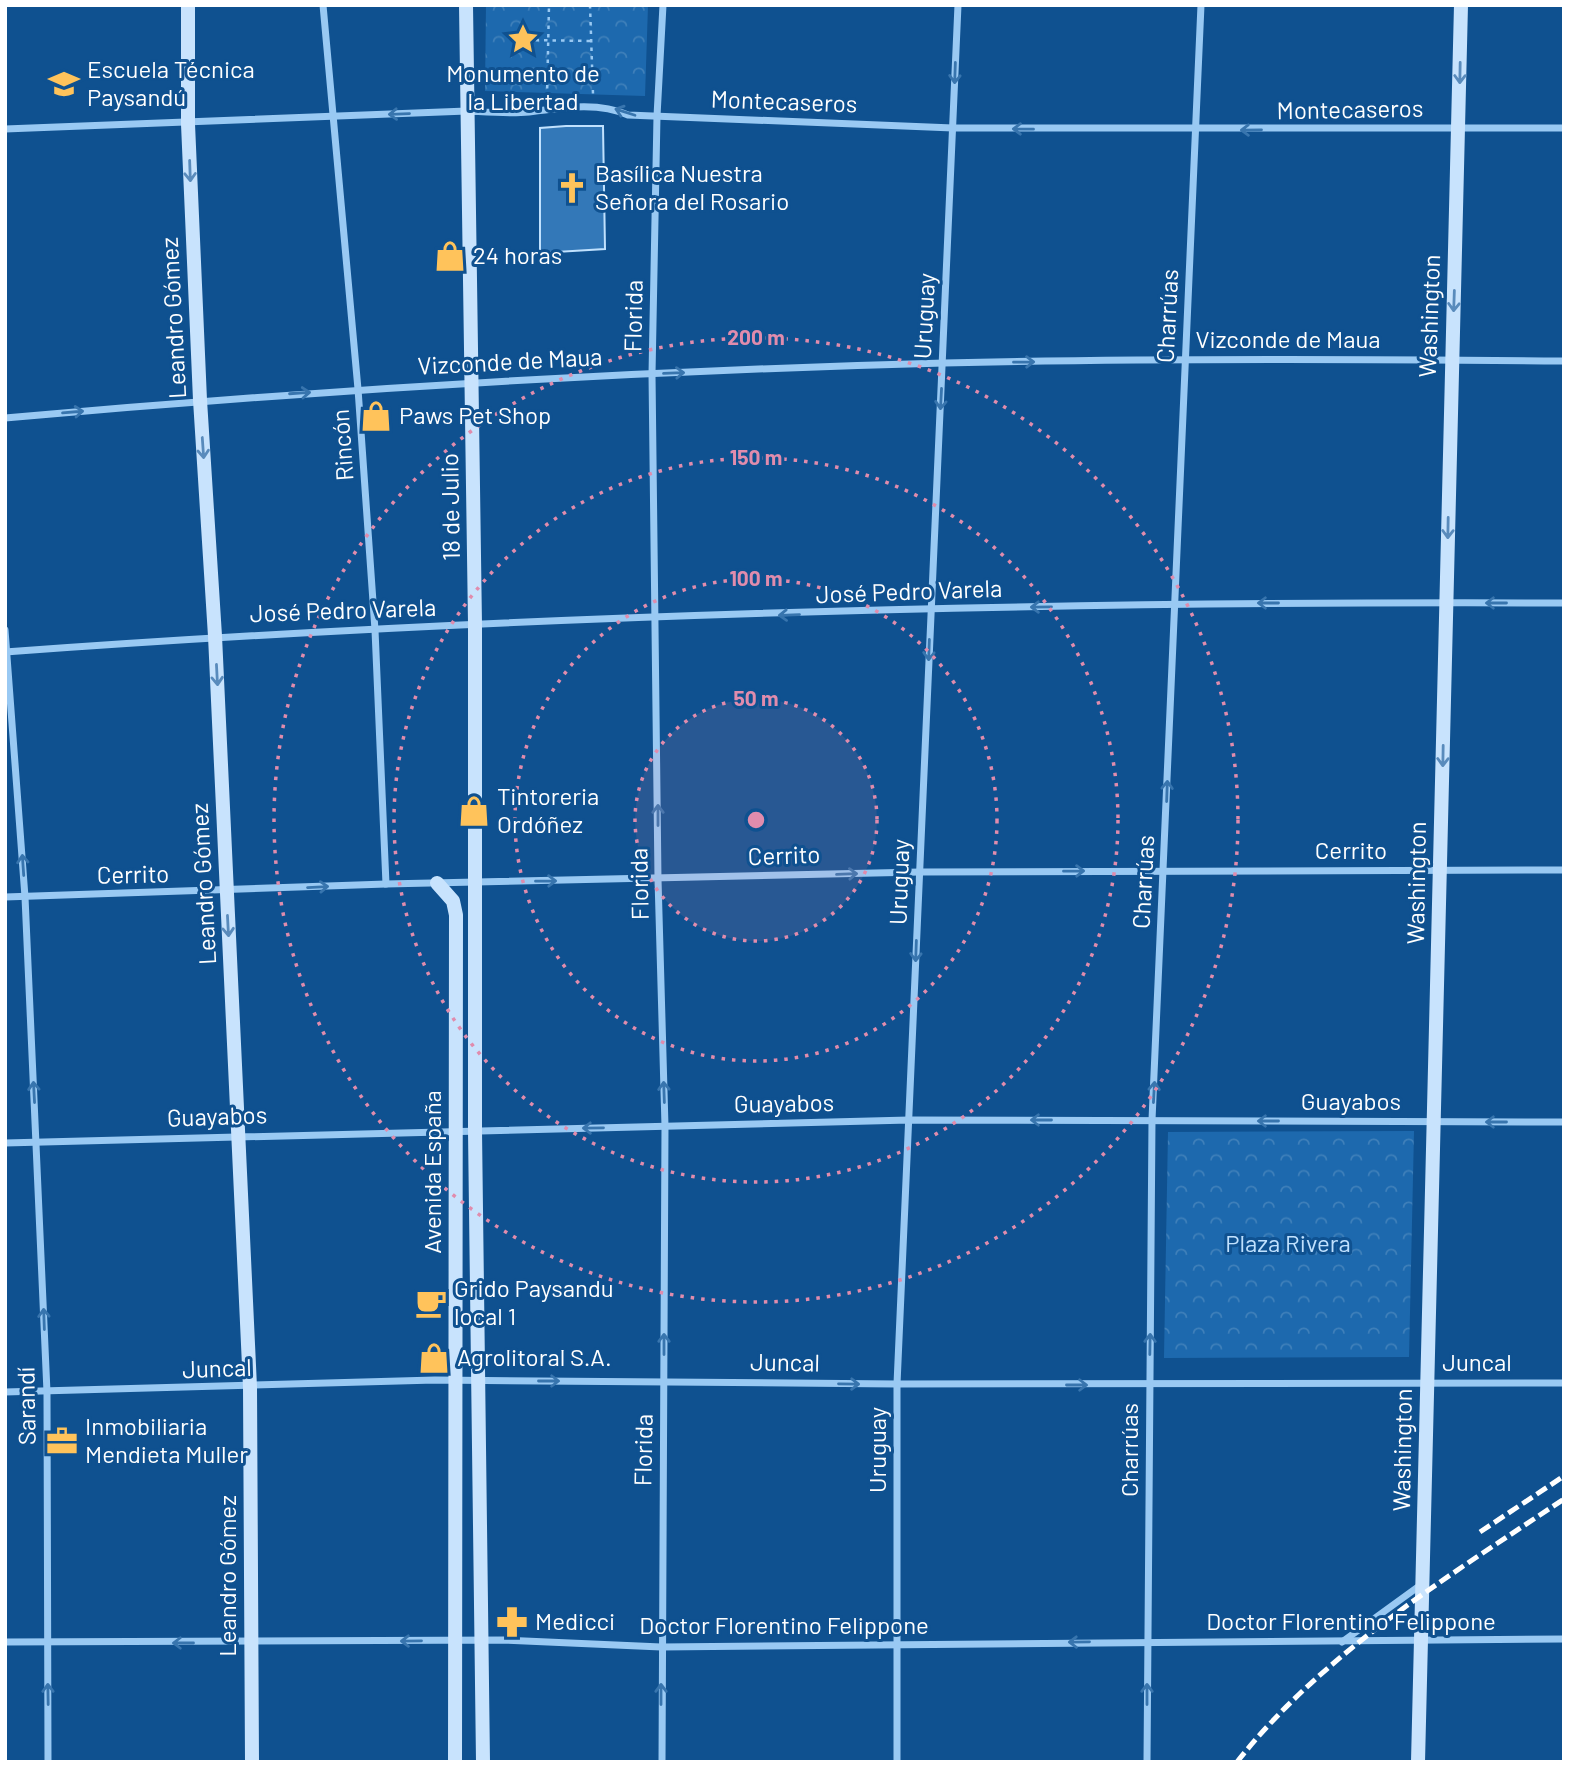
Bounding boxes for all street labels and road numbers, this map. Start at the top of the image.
street label: Montecaseros [710,83,858,118]
street label: Montecaseros [1276,93,1424,124]
street label: Leandro Gómez [154,237,191,400]
street label: Washington [1412,254,1445,378]
street label: Charrúas [1150,268,1183,364]
street label: Uruguay [907,272,940,360]
street label: Florida [617,279,648,352]
street label: Vizconde de Maua [1195,324,1381,353]
street label: Vizconde de Maua [417,341,603,380]
street label: Rincón [325,408,358,482]
street label: 18 de Julio [434,453,465,561]
street label: José Pedro Varela [815,573,1003,608]
street label: José Pedro Varela [249,592,437,627]
street label: Leandro Gómez [184,803,221,966]
street label: Washington [1400,821,1431,945]
street label: Charrúas [1126,834,1159,930]
street label: Cerrito [1315,835,1387,864]
street label: Uruguay [883,838,914,925]
street label: Cerrito [747,839,821,870]
street label: Florida [623,848,654,921]
street label: Cerrito [97,858,169,889]
street label: Guayabos [1301,1086,1401,1115]
street label: Guayabos [734,1087,834,1118]
street label: Avenida España [417,1090,446,1254]
street label: Guayabos [166,1099,268,1132]
street label: Juncal [750,1346,820,1377]
street label: Juncal [1442,1347,1512,1376]
street label: Juncal [182,1352,252,1383]
street label: Sarandí [10,1367,41,1445]
street label: Washington [1386,1388,1417,1512]
street label: Charrúas [1114,1403,1143,1497]
street label: Uruguay [862,1407,891,1493]
street label: Florida [627,1413,658,1486]
street label: Leandro Gómez [212,1495,241,1657]
street label: Doctor Florentino Felippone [1206,1606,1496,1635]
street label: Doctor Florentino Felippone [639,1610,929,1639]

